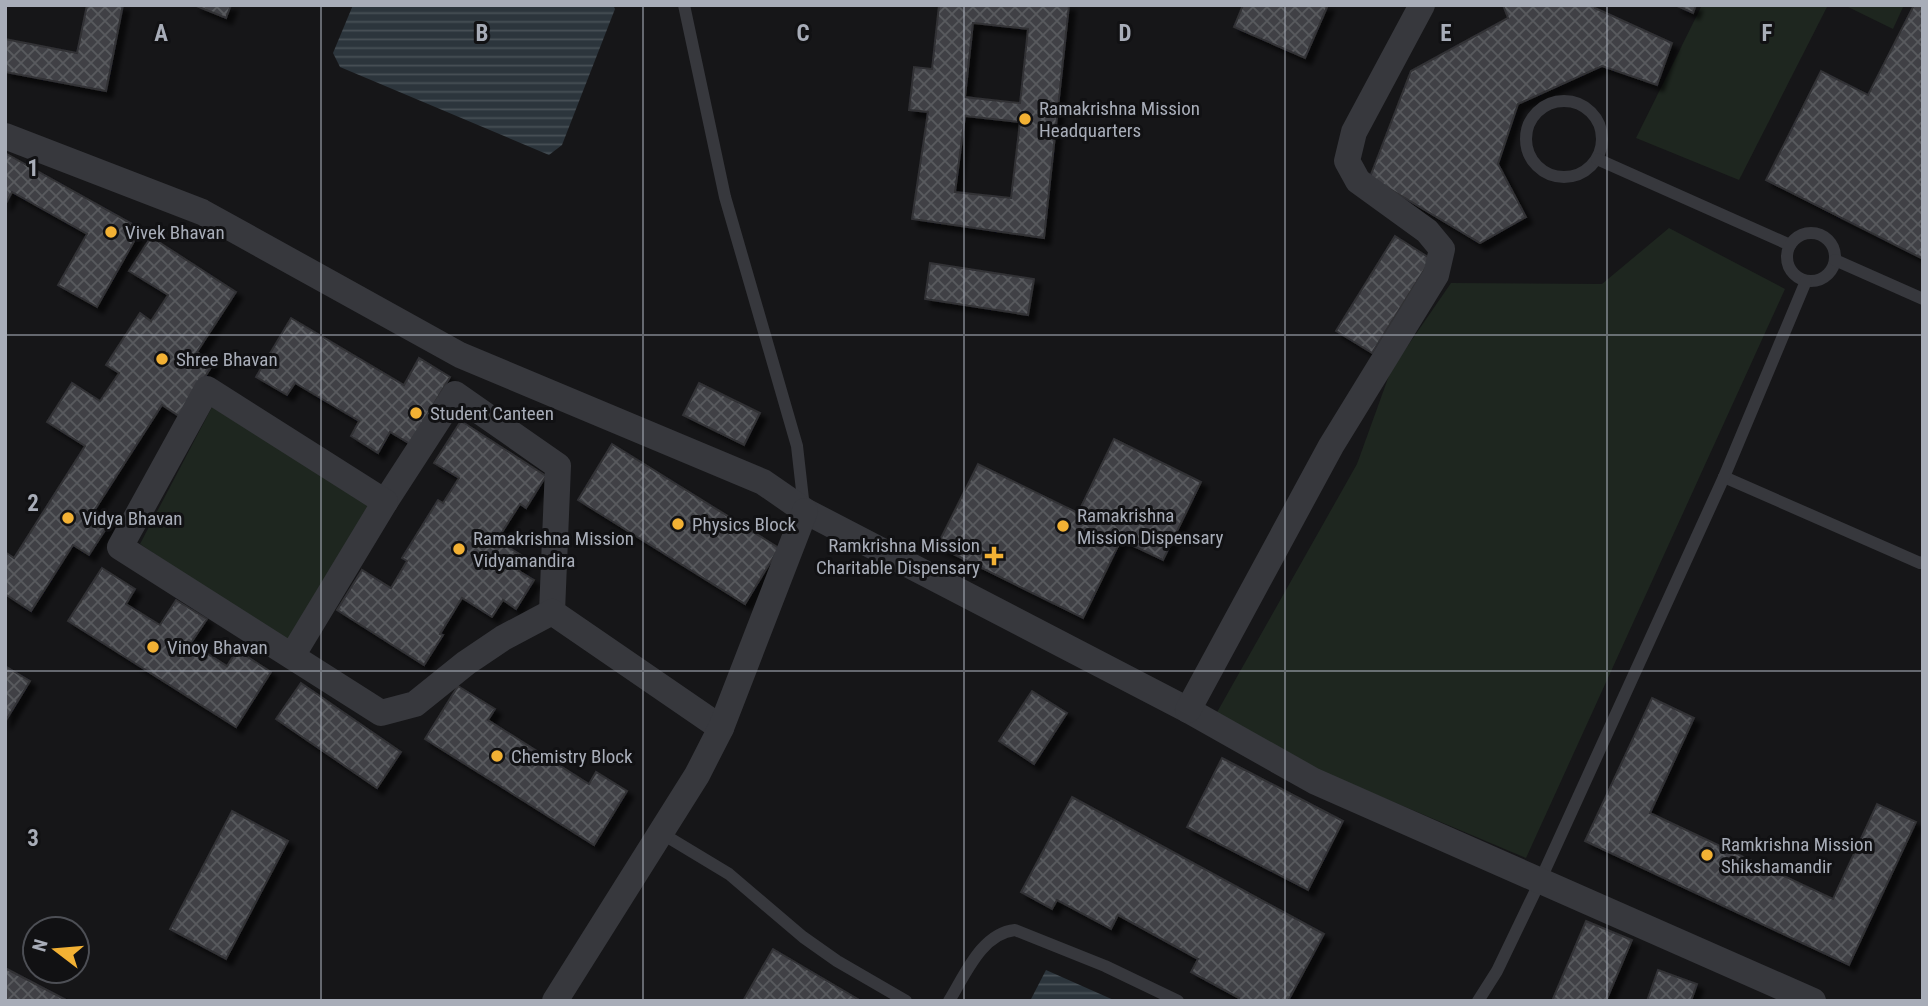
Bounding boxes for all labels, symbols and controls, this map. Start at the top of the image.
text: A [154,20,168,47]
text: B [476,20,488,47]
text: C [796,20,810,47]
text: D [1119,20,1132,47]
text: E [1440,20,1452,47]
text: F [1762,20,1773,47]
place label: Ramakrishna Mission Headquarters [1039,97,1200,142]
marker: Ramakrishna Mission Headquarters [1017,111,1033,127]
text: 1 [27,155,39,182]
place label: Vivek Bhavan [125,221,225,244]
marker: Vivek Bhavan [103,224,119,240]
place label: Shree Bhavan [176,348,278,371]
marker: Shree Bhavan [154,351,170,367]
place label: Student Canteen [430,402,554,425]
marker: Student Canteen [408,405,424,421]
text: 2 [27,490,39,517]
place label: Ramakrishna Mission Dispensary [1077,504,1224,549]
place label: Vidya Bhavan [82,507,182,530]
marker: Vidya Bhavan [60,510,76,526]
place label: Physics Block [692,513,796,536]
marker: Physics Block [670,516,686,532]
marker: Ramakrishna Mission Dispensary [1055,518,1071,534]
place label: Ramakrishna Mission Vidyamandira [473,527,634,572]
place label: Ramkrishna Mission Charitable Dispensary [816,534,980,579]
marker: Ramakrishna Mission Vidyamandira [451,541,467,557]
marker: Ramkrishna Mission Charitable Dispensary [986,548,1002,564]
place label: Vinoy Bhavan [167,636,268,659]
marker: Vinoy Bhavan [145,639,161,655]
place label: Chemistry Block [511,745,633,768]
marker: Chemistry Block [489,748,505,764]
text: 3 [27,825,39,852]
place label: Ramkrishna Mission Shikshamandir [1721,833,1873,878]
marker: Ramkrishna Mission Shikshamandir [1699,847,1715,863]
north arrow [21,915,91,985]
text: N [27,937,53,954]

